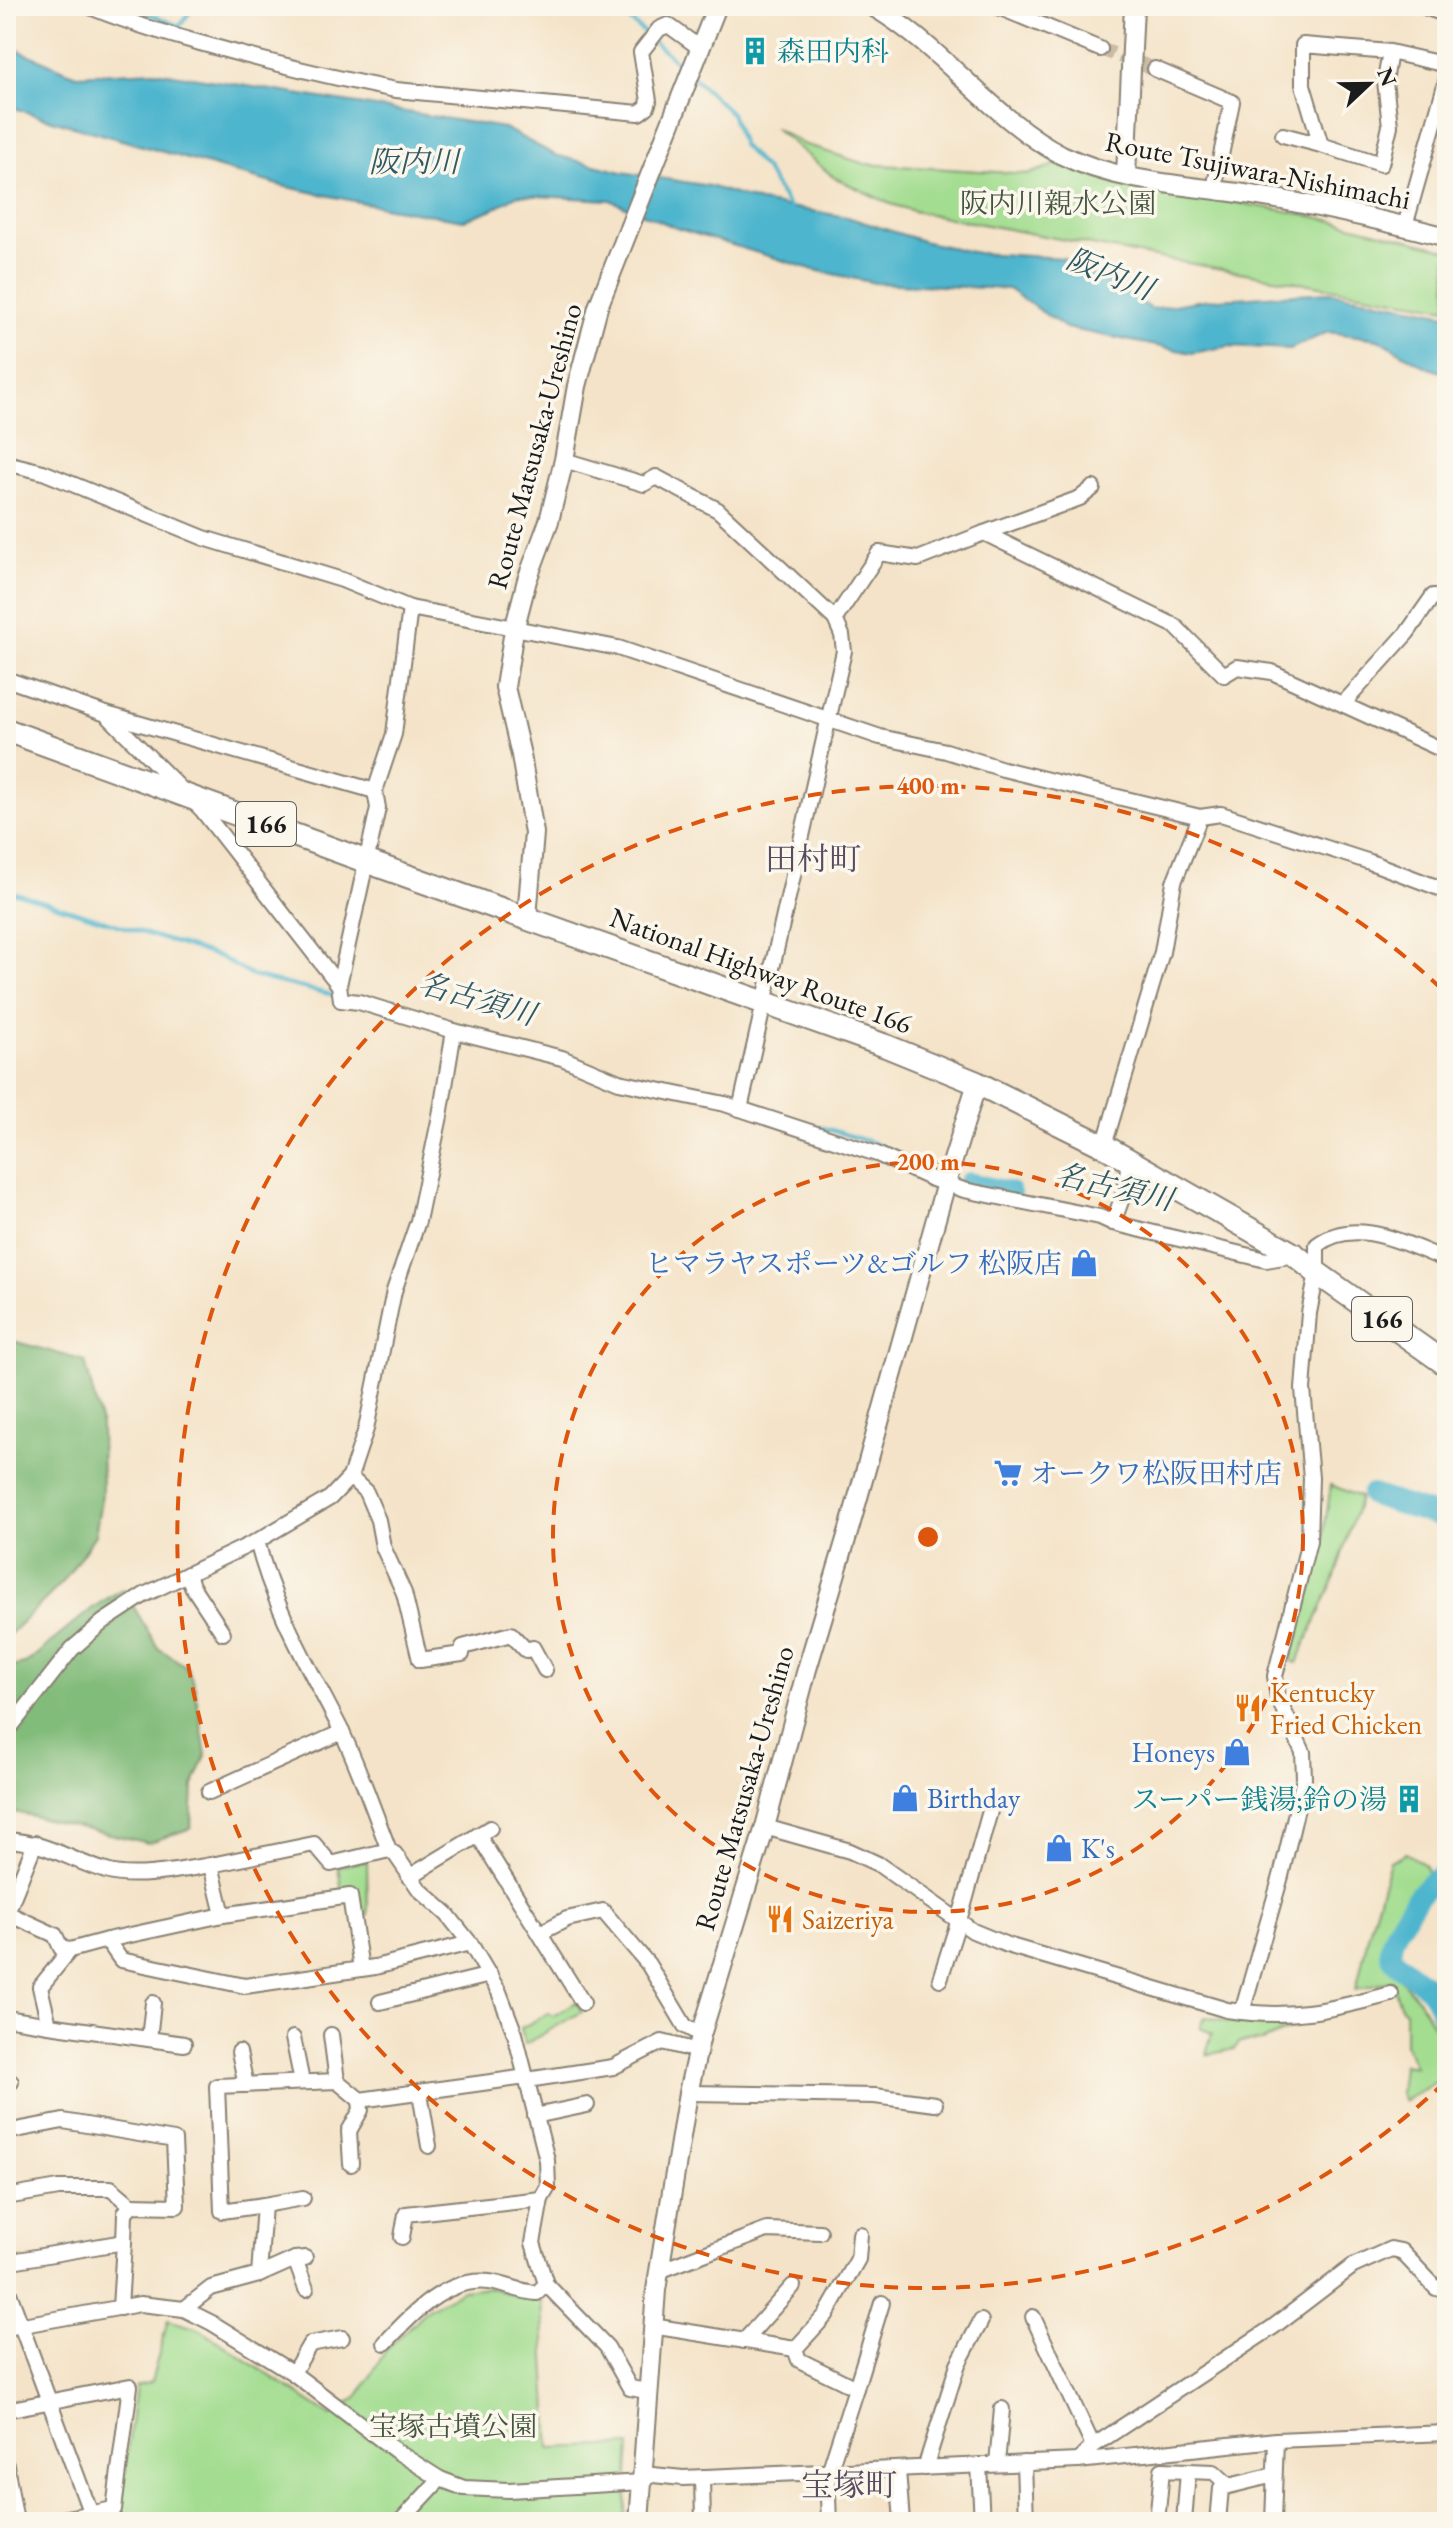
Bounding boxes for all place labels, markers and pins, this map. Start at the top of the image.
place label: 森田内科 [777,33,889,69]
building icon: 森田内科 [740,36,770,66]
place label: ヒマラヤスポーツ&ゴルフ 松阪店 [645,1245,1062,1281]
shop icon: ヒマラヤスポーツ&ゴルフ 松阪店 [1069,1248,1099,1278]
place label: オークワ松阪田村店 [1030,1455,1282,1491]
supermarket icon: オークワ松阪田村店 [993,1458,1023,1488]
centre of rings [914,1523,942,1551]
place label: Kentucky Fried Chicken [1270,1674,1423,1742]
restaurant icon: Kentucky Fried Chicken [1233,1693,1263,1723]
place label: Honeys [1131,1734,1215,1770]
shop icon: Honeys [1222,1737,1252,1767]
place label: Birthday [927,1780,1021,1816]
place label: スーパー銭湯;鈴の湯 [1131,1781,1387,1817]
shop icon: Birthday [890,1783,920,1813]
building icon: スーパー銭湯;鈴の湯 [1394,1784,1424,1814]
place label: K's [1081,1830,1115,1866]
shop icon: K's [1044,1833,1074,1863]
place label: Saizeriya [802,1901,895,1937]
restaurant icon: Saizeriya [765,1904,795,1934]

